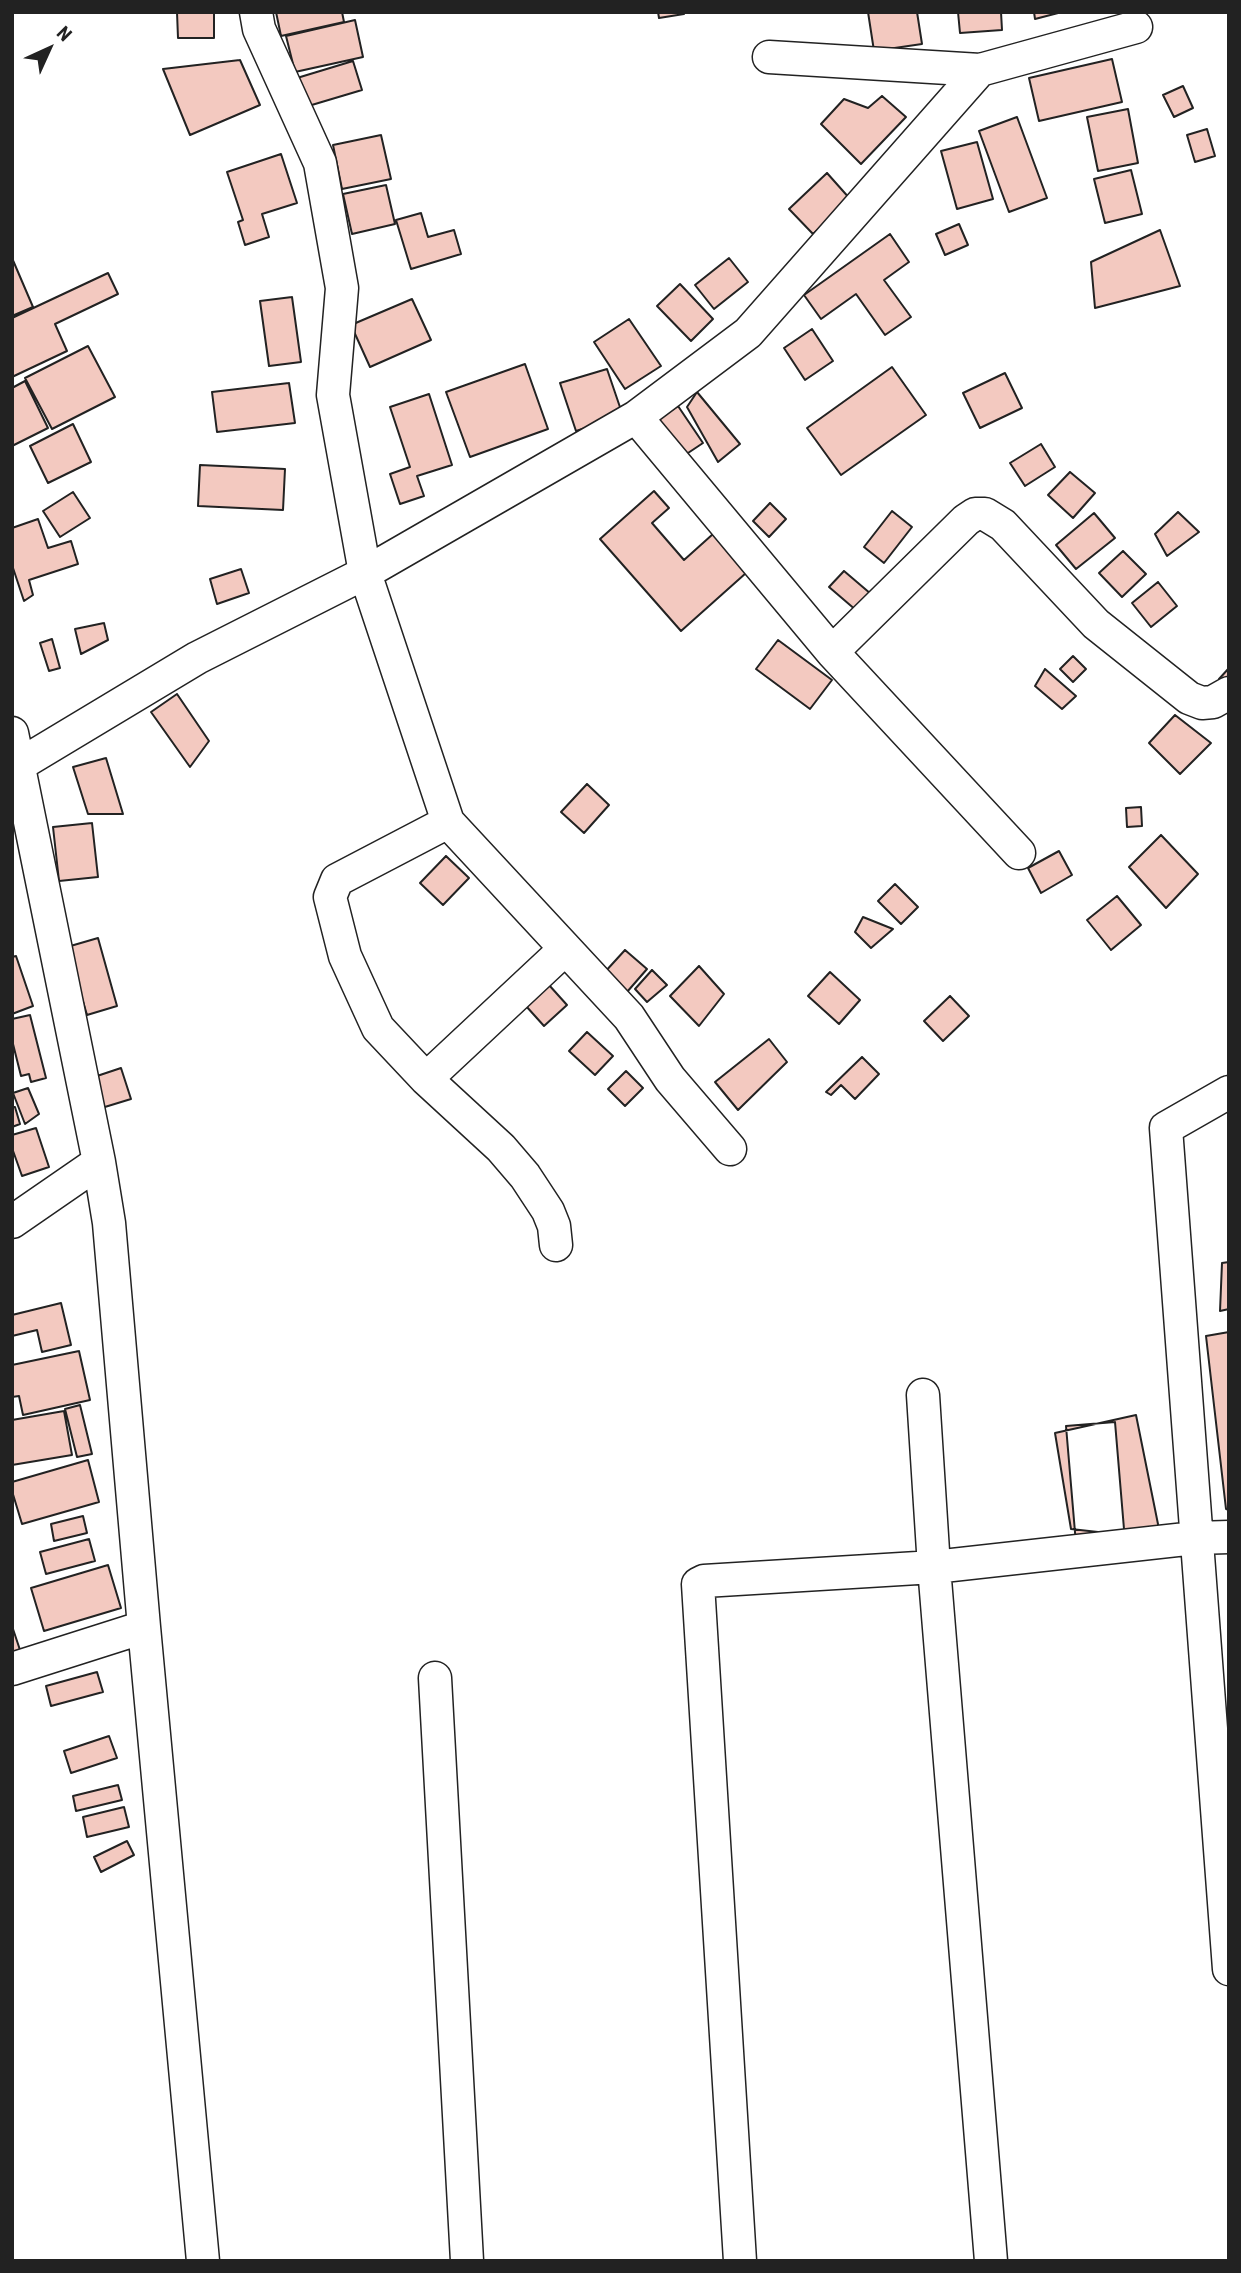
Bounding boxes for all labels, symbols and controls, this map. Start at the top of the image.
north arrow [14,14,84,84]
text: N [52,22,76,46]

